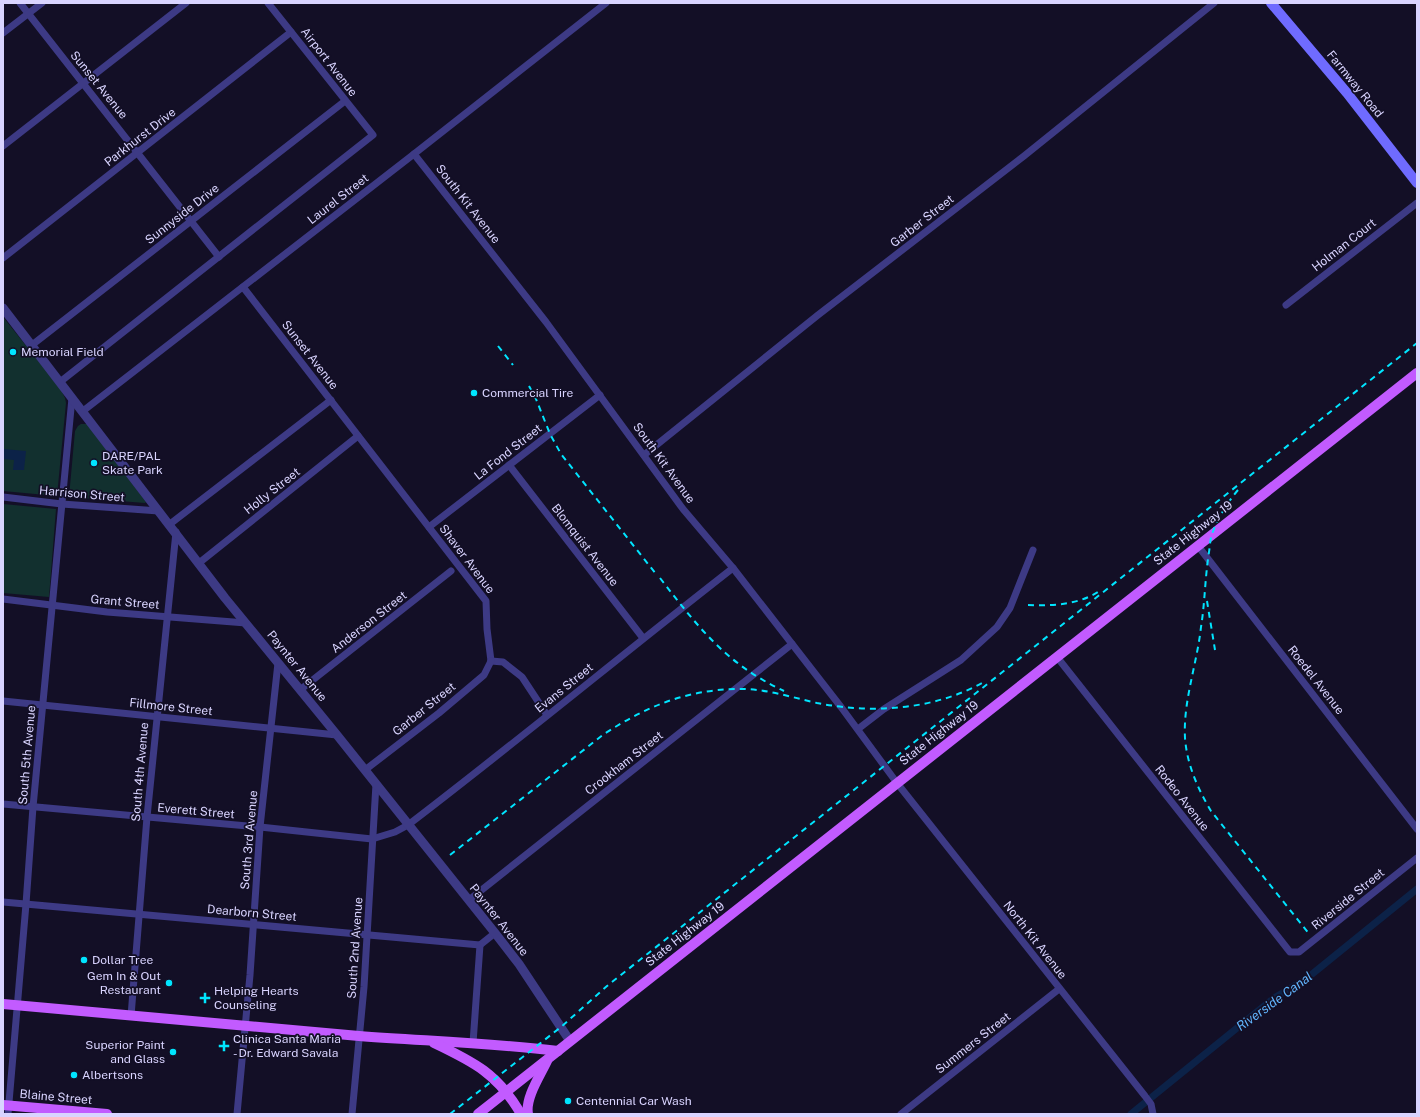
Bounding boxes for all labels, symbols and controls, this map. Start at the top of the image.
street label: Airport Avenue [298,25,360,99]
street label: Sunset Avenue [67,48,131,122]
street label: Farmway Road [1324,48,1386,120]
street label: Parkhurst Drive [102,105,179,169]
street label: South Kit Avenue [433,162,503,246]
street label: Laurel Street [305,171,371,227]
street label: Sunnyside Drive [142,181,222,247]
street label: Garber Street [887,192,957,250]
street label: Holman Court [1309,215,1379,274]
street label: Sunset Avenue [279,318,341,392]
place label: Memorial Field [21,345,104,359]
marker: Memorial Field [8,347,18,357]
place label: Commercial Tire [482,386,574,400]
marker: Commercial Tire [469,388,479,398]
street label: South Kit Avenue [630,420,698,506]
street label: La Fond Street [471,421,545,483]
place label: DARE/PAL Skate Park [102,449,163,477]
marker: DARE/PAL Skate Park [89,458,99,468]
street label: Holly Street [241,465,303,517]
street label: Harrison Street [39,483,126,505]
street label: State Highway 19 [1151,498,1235,568]
street label: Blomquist Avenue [549,501,622,589]
street label: Shaver Avenue [436,522,498,596]
street label: Anderson Street [329,588,410,656]
street label: Grant Street [90,592,160,612]
street label: Paynter Avenue [264,628,330,704]
street label: Roedel Avenue [1285,643,1347,717]
street label: Evans Street [532,660,596,716]
street label: Garber Street [390,679,458,739]
street label: Fillmore Street [129,696,214,718]
street label: State Highway 19 [897,698,981,768]
street label: South 5th Avenue [16,705,38,805]
street label: South 4th Avenue [129,722,151,822]
street label: Crookham Street [582,728,666,798]
street label: Rodeo Avenue [1152,762,1212,834]
street label: South 3rd Avenue [238,790,260,890]
street label: Everett Street [157,801,236,821]
street label: Riverside Street [1309,865,1387,933]
street label: Paynter Avenue [467,881,531,959]
street label: South 2nd Avenue [344,897,366,999]
street label: North Kit Avenue [1000,898,1070,982]
street label: State Highway 19 [643,899,727,969]
street label: Dearborn Street [207,902,298,924]
place label: Dollar Tree [92,953,154,967]
marker: Dollar Tree [79,955,89,965]
place label: Gem In & Out Restaurant [87,969,161,997]
water label: Riverside Canal [1233,969,1315,1034]
marker: Gem In & Out Restaurant [164,978,174,988]
place label: Helping Hearts Counseling [214,984,299,1012]
marker: Helping Hearts Counseling [199,992,211,1004]
street label: Summers Street [933,1009,1014,1077]
place label: Clinica Santa Maria - Dr. Edward Savala [233,1032,341,1060]
place label: Superior Paint and Glass [85,1038,165,1066]
marker: Clinica Santa Maria - Dr. Edward Savala [218,1040,230,1052]
marker: Superior Paint and Glass [168,1047,178,1057]
place label: Albertsons [82,1068,143,1082]
marker: Albertsons [69,1070,79,1080]
street label: Blaine Street [19,1087,93,1107]
place label: Centennial Car Wash [576,1094,692,1108]
marker: Centennial Car Wash [563,1096,573,1106]

